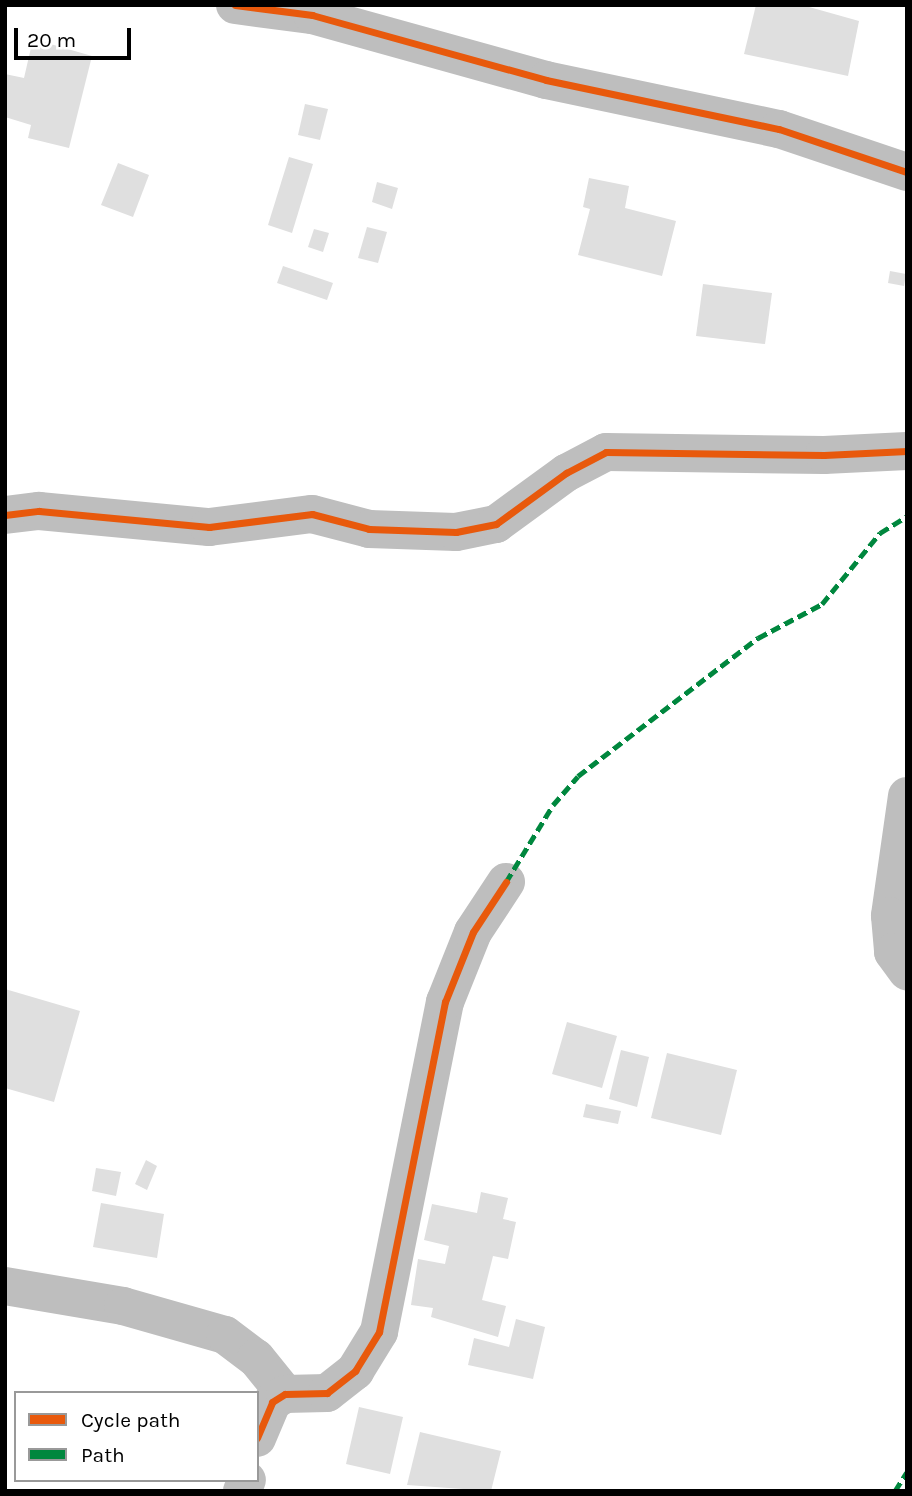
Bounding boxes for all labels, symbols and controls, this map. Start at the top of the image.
scale bar [18,14,135,58]
text: 20 m [27,28,76,52]
legend [14,1391,259,1482]
text: Cycle path [81,1408,181,1432]
text: Path [81,1443,125,1467]

